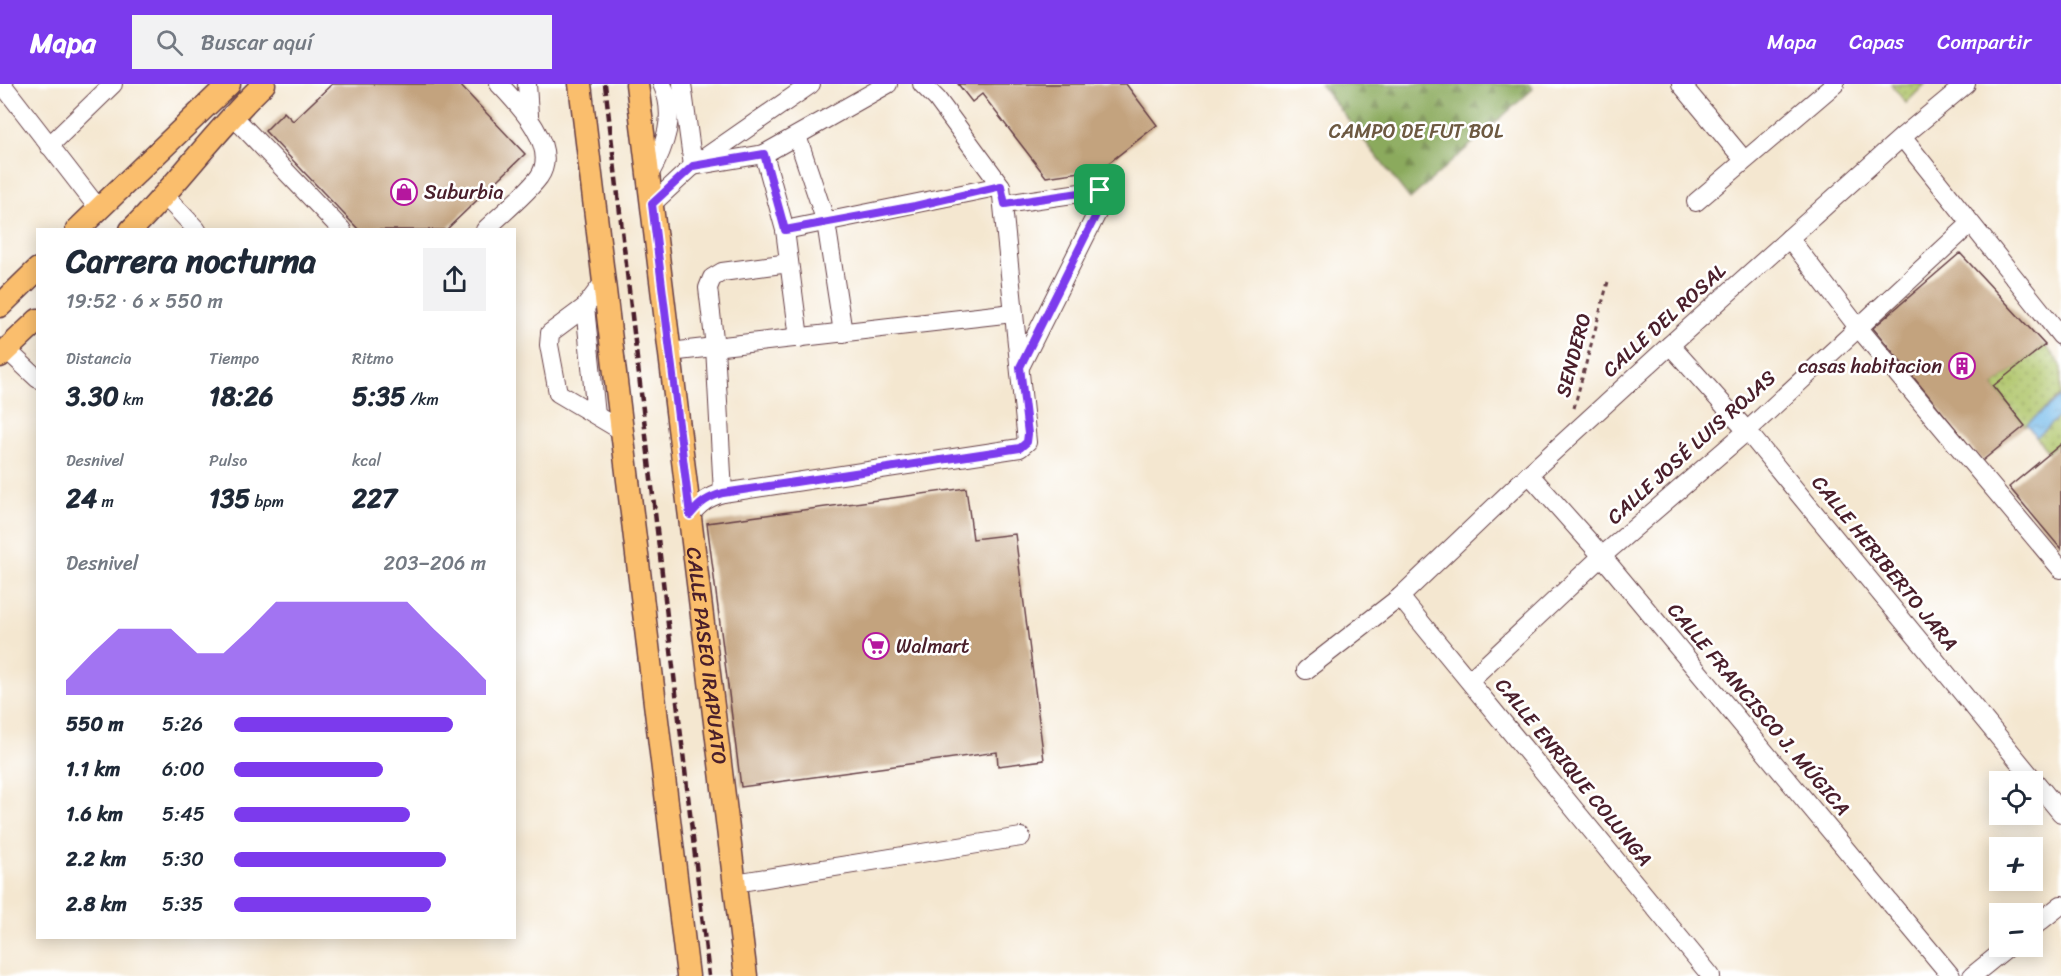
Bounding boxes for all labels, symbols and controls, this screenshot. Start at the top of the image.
search box [132,15,552,69]
text: Mapa [30,18,96,67]
text: Buscar aquí [201,23,313,62]
text: Mapa [1767,23,1816,61]
text: Capas [1849,23,1904,61]
text: Compartir [1937,23,2031,61]
icon: search [153,26,186,59]
park label: CAMPO DE FUT BOL [1329,114,1504,149]
pin [1074,164,1125,215]
icon: arrive [1083,173,1116,206]
place label: Suburbia [424,175,503,210]
shop icon: Suburbia [389,177,419,207]
text: Carrera nocturna [66,232,316,290]
button: share [423,248,486,311]
street label: CALLE DEL ROSAL [1594,254,1735,386]
text: 19:52 · 6 × 550 m [66,284,223,319]
street label: SENDERO [1545,309,1602,401]
text: Distancia [66,344,132,373]
text: Tiempo [209,344,259,373]
text: Ritmo [352,344,394,373]
place label: casas habitacion [1798,349,1942,384]
building icon: casas habitacion [1947,351,1977,381]
street label: CALLE JOSÉ LUIS ROJAS [1599,361,1784,533]
text: 3.30 [66,373,119,419]
text: 18:26 [209,373,273,419]
text: 5:35 [352,373,406,419]
text: km [119,385,144,414]
text: /km [406,385,439,414]
text: Desnivel [66,446,124,475]
text: Pulso [209,446,247,475]
text: kcal [352,446,381,475]
street label: CALLE HERIBERTO JARA [1802,468,1967,659]
text: 24 [66,475,97,521]
text: 135 [209,475,250,521]
text: 227 [352,475,397,521]
text: m [97,487,114,516]
text: bpm [250,487,284,516]
street label: CALLE PASEO IRAPUATO [676,545,737,766]
text: Desnivel [66,546,138,581]
text: 203–206 m [383,546,486,581]
street label: CALLE FRANCISCO J. MÚGICA [1658,595,1859,824]
place label: Walmart [896,629,970,664]
supermarket icon: Walmart [861,631,891,661]
street label: CALLE ENRIQUE COLUNGA [1486,670,1661,875]
text: 550 m [66,707,124,742]
text: 5:26 [162,707,203,742]
text: 1.1 km [66,752,120,787]
text: 6:00 [162,752,205,787]
map controls [1989,771,2043,957]
button: locate [1989,771,2043,825]
text: 1.6 km [66,797,123,832]
text: 5:45 [162,797,205,832]
button: + [1989,837,2043,891]
text: 2.2 km [66,842,126,877]
text: 5:30 [162,842,204,877]
text: 2.8 km [66,887,127,922]
text: 5:35 [162,887,203,922]
button: − [1989,903,2043,957]

